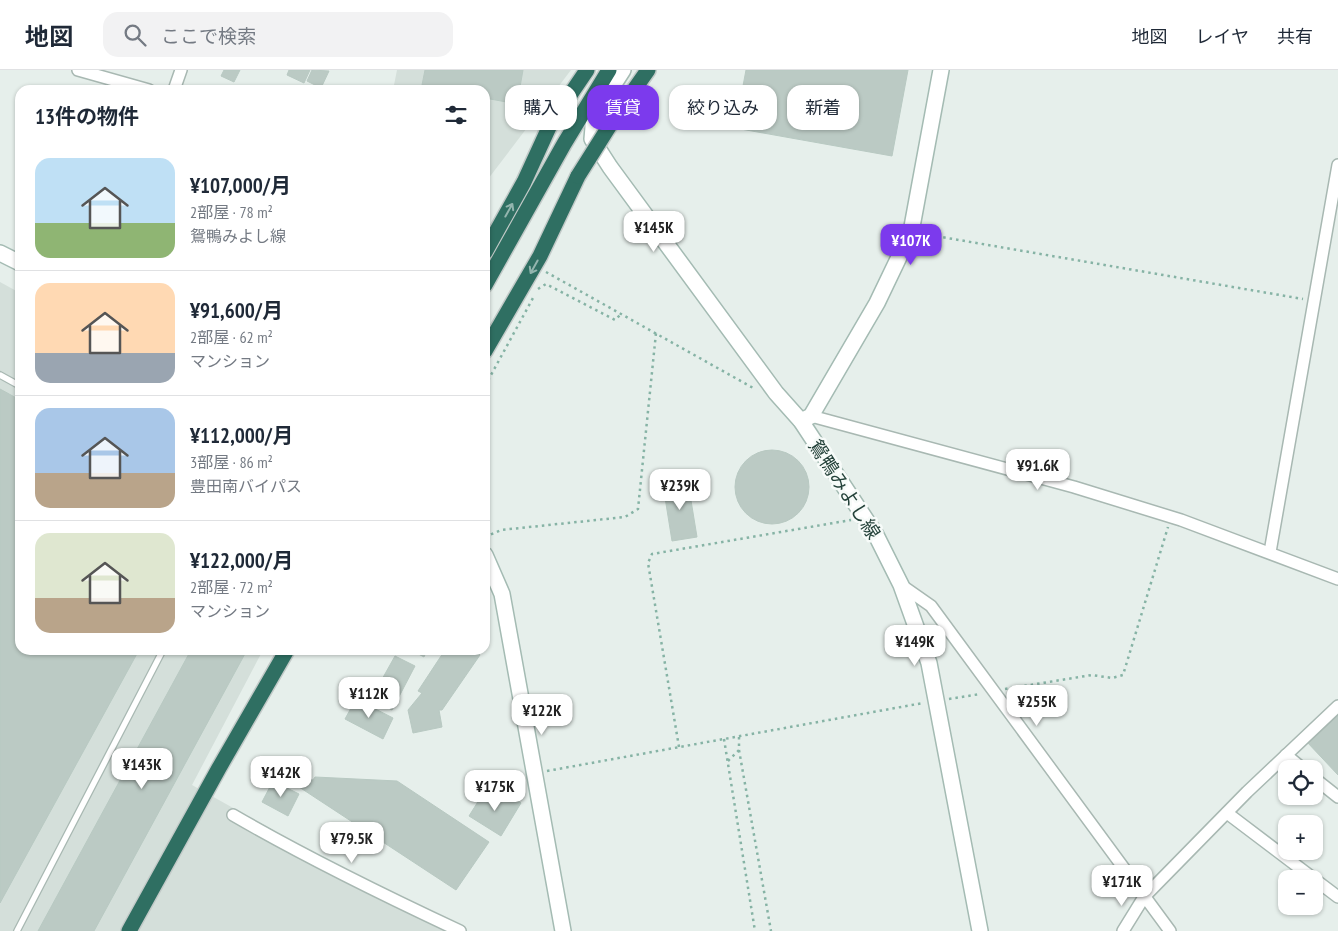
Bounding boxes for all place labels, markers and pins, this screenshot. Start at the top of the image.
pin: ¥145K [619,210,689,253]
pin: ¥107K [876,224,946,266]
pin: ¥91.6K [997,448,1079,491]
pin: ¥239K [645,468,715,511]
pin: ¥149K [880,624,950,667]
pin: ¥112K [334,676,404,719]
pin: ¥255K [1002,684,1072,727]
pin: ¥122K [507,694,577,736]
pin: ¥143K [107,748,177,790]
pin: ¥142K [246,756,316,798]
pin: ¥175K [460,770,530,812]
pin: ¥79.5K [311,822,393,864]
pin: ¥171K [1087,864,1157,907]

